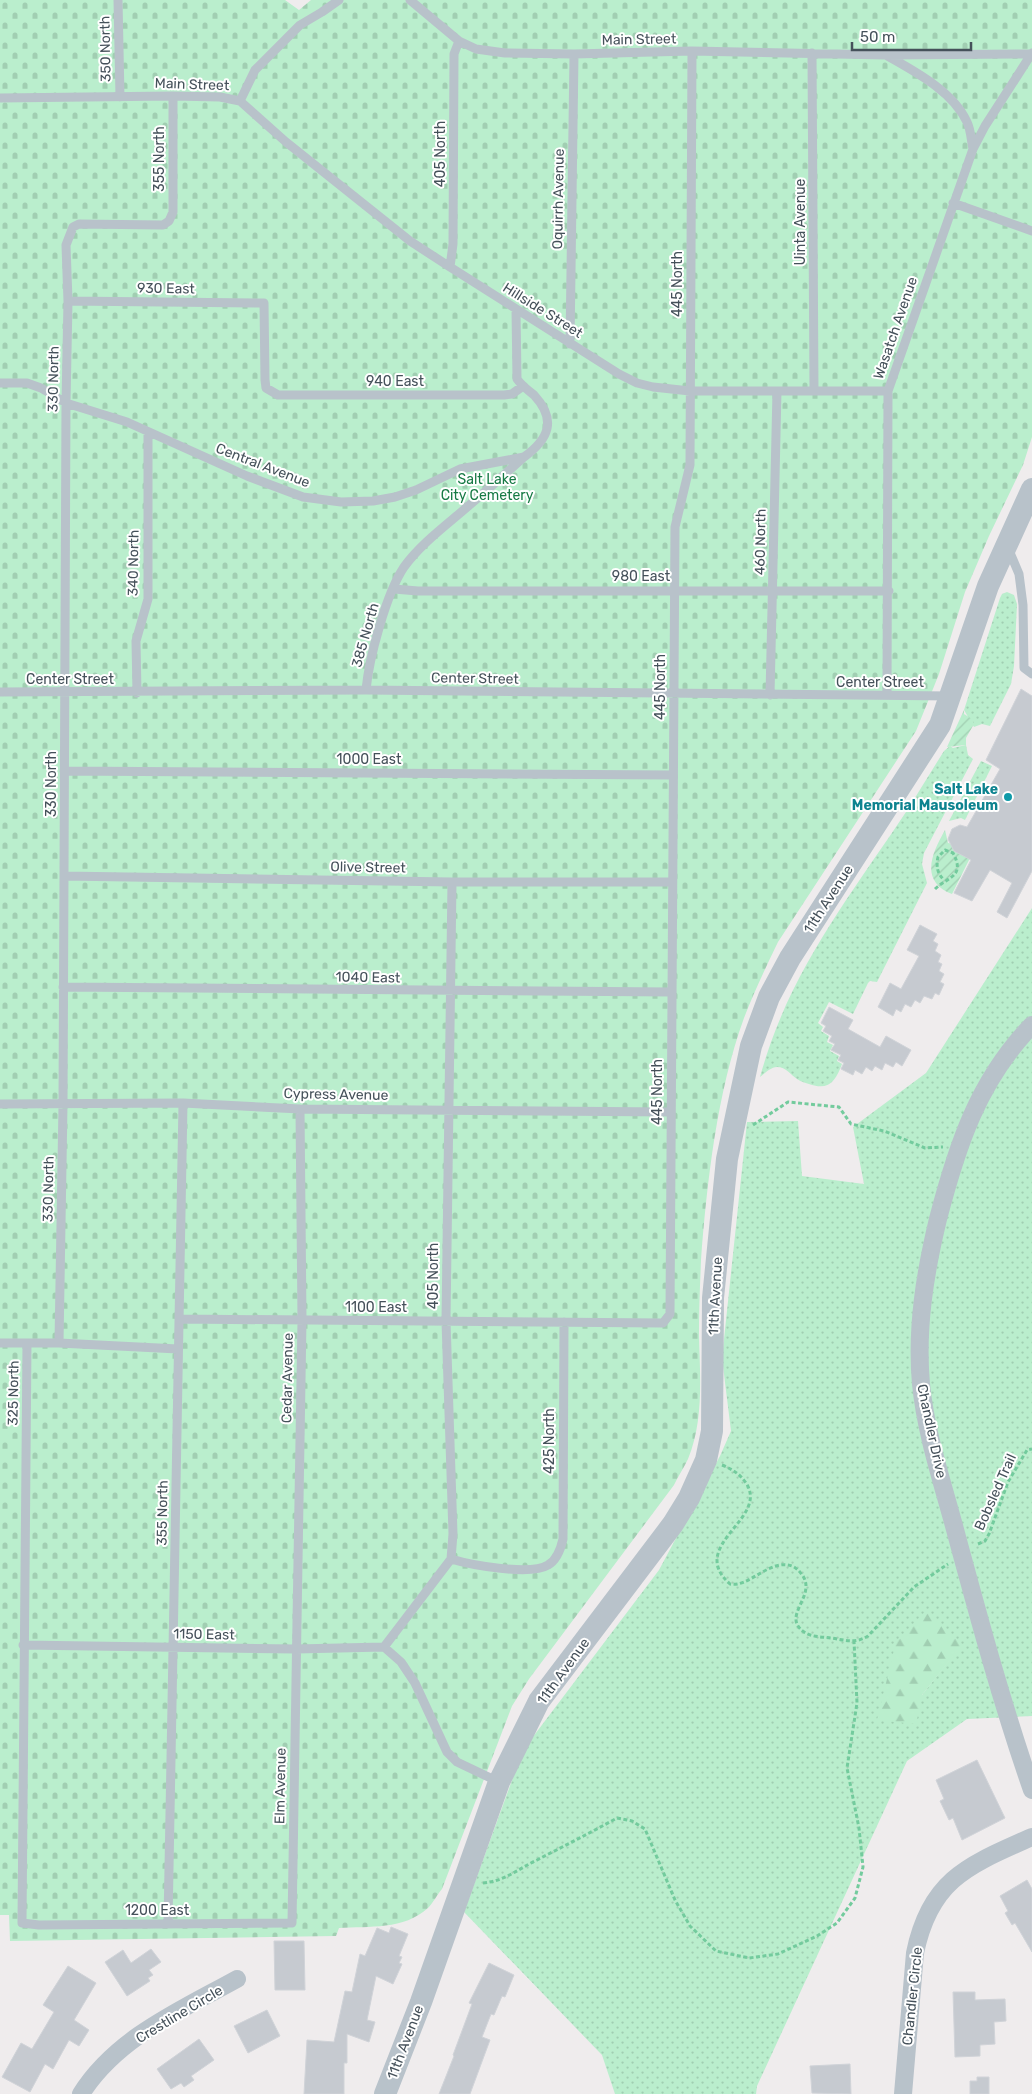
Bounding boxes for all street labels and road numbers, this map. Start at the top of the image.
street label: 350 North [96,16,115,82]
street label: Main Street [602,30,677,49]
street label: Main Street [154,75,230,94]
street label: 405 North [432,121,449,187]
street label: 355 North [151,126,168,192]
street label: Oquirrh Avenue [549,148,568,250]
street label: Uinta Avenue [792,178,809,265]
street label: 445 North [669,251,686,317]
street label: Wasatch Avenue [870,275,921,382]
street label: 930 East [137,279,195,298]
street label: Hillside Street [500,279,586,342]
street label: 330 North [44,346,63,412]
street label: 940 East [366,373,424,390]
street label: Central Avenue [213,440,312,491]
street label: 460 North [751,509,770,575]
street label: 340 North [124,530,143,596]
street label: 980 East [612,568,671,585]
street label: 385 North [348,601,383,669]
street label: 445 North [652,654,669,720]
street label: Center Street [431,669,520,688]
street label: Center Street [26,671,114,688]
street label: Center Street [836,674,924,691]
street label: 330 North [43,751,60,817]
street label: 1000 East [337,751,402,768]
street label: Olive Street [330,858,406,877]
street label: 11th Avenue [800,862,857,937]
street label: 1040 East [335,968,401,987]
street label: 445 North [649,1059,666,1125]
street label: Cypress Avenue [283,1085,389,1104]
street label: 330 North [39,1156,58,1222]
street label: 405 North [425,1243,442,1309]
street label: 11th Avenue [705,1256,726,1335]
street label: 1100 East [345,1299,408,1316]
street label: Cedar Avenue [278,1333,297,1423]
street label: 325 North [4,1360,23,1426]
street label: Chandler Drive [913,1383,950,1480]
street label: 425 North [541,1408,558,1474]
street label: Bobsled Trail [971,1451,1020,1533]
street label: 355 North [153,1480,172,1546]
street label: 1150 East [173,1625,235,1644]
street label: 11th Avenue [534,1635,593,1708]
street label: Elm Avenue [271,1747,290,1824]
street label: 1200 East [125,1902,190,1919]
street label: Chandler Circle [899,1946,926,2046]
street label: Crestline Circle [133,1982,226,2047]
street label: 11th Avenue [384,2003,427,2082]

